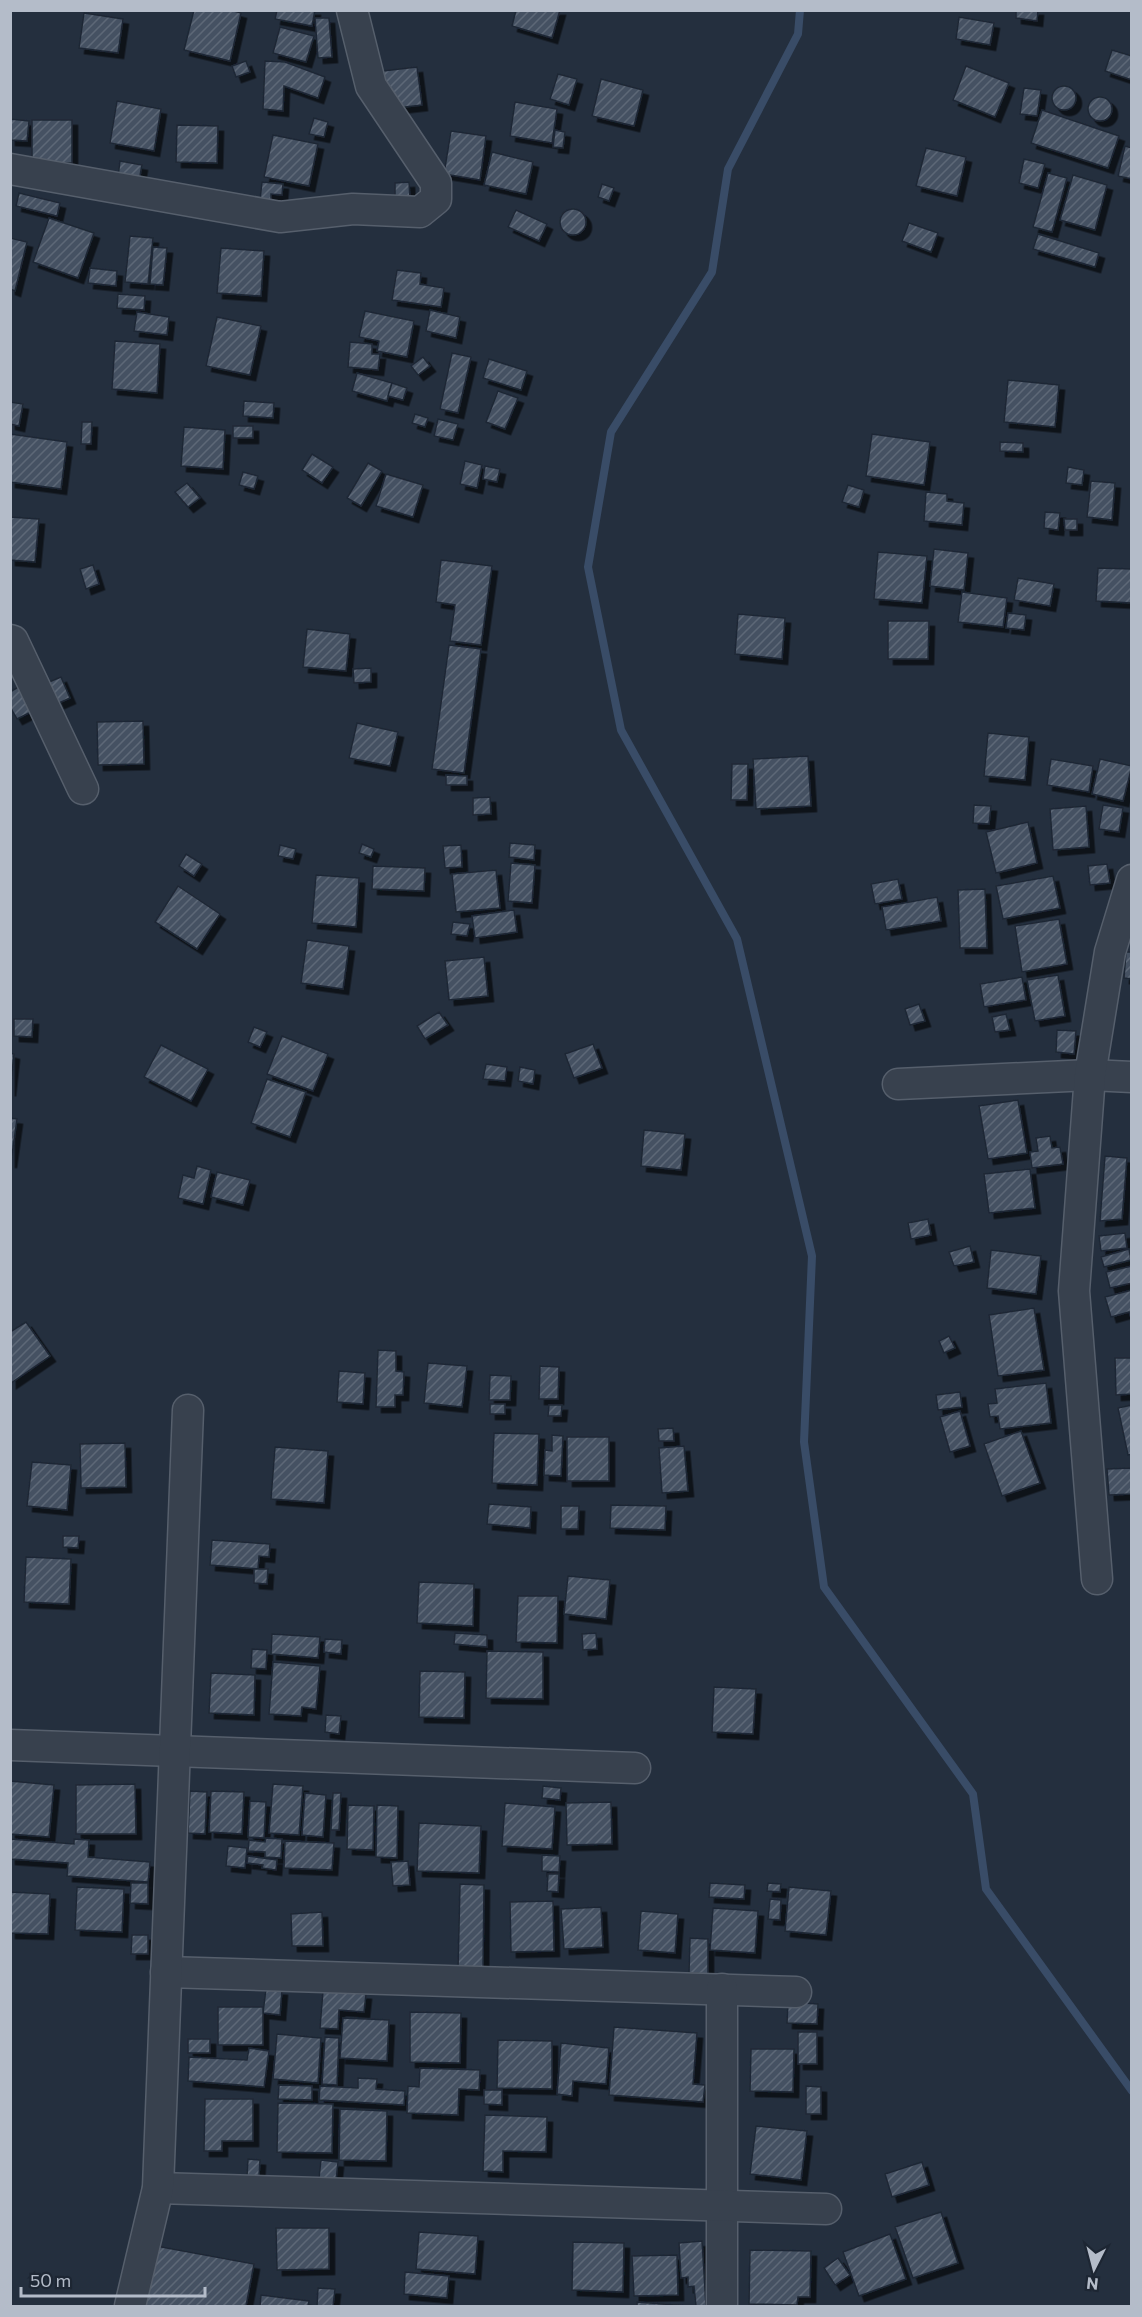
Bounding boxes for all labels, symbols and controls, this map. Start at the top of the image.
north arrow [1064,2239,1124,2299]
scale bar [21,2260,206,2298]
text: 50 m [30,2269,71,2291]
text: N [1085,2274,1099,2294]

